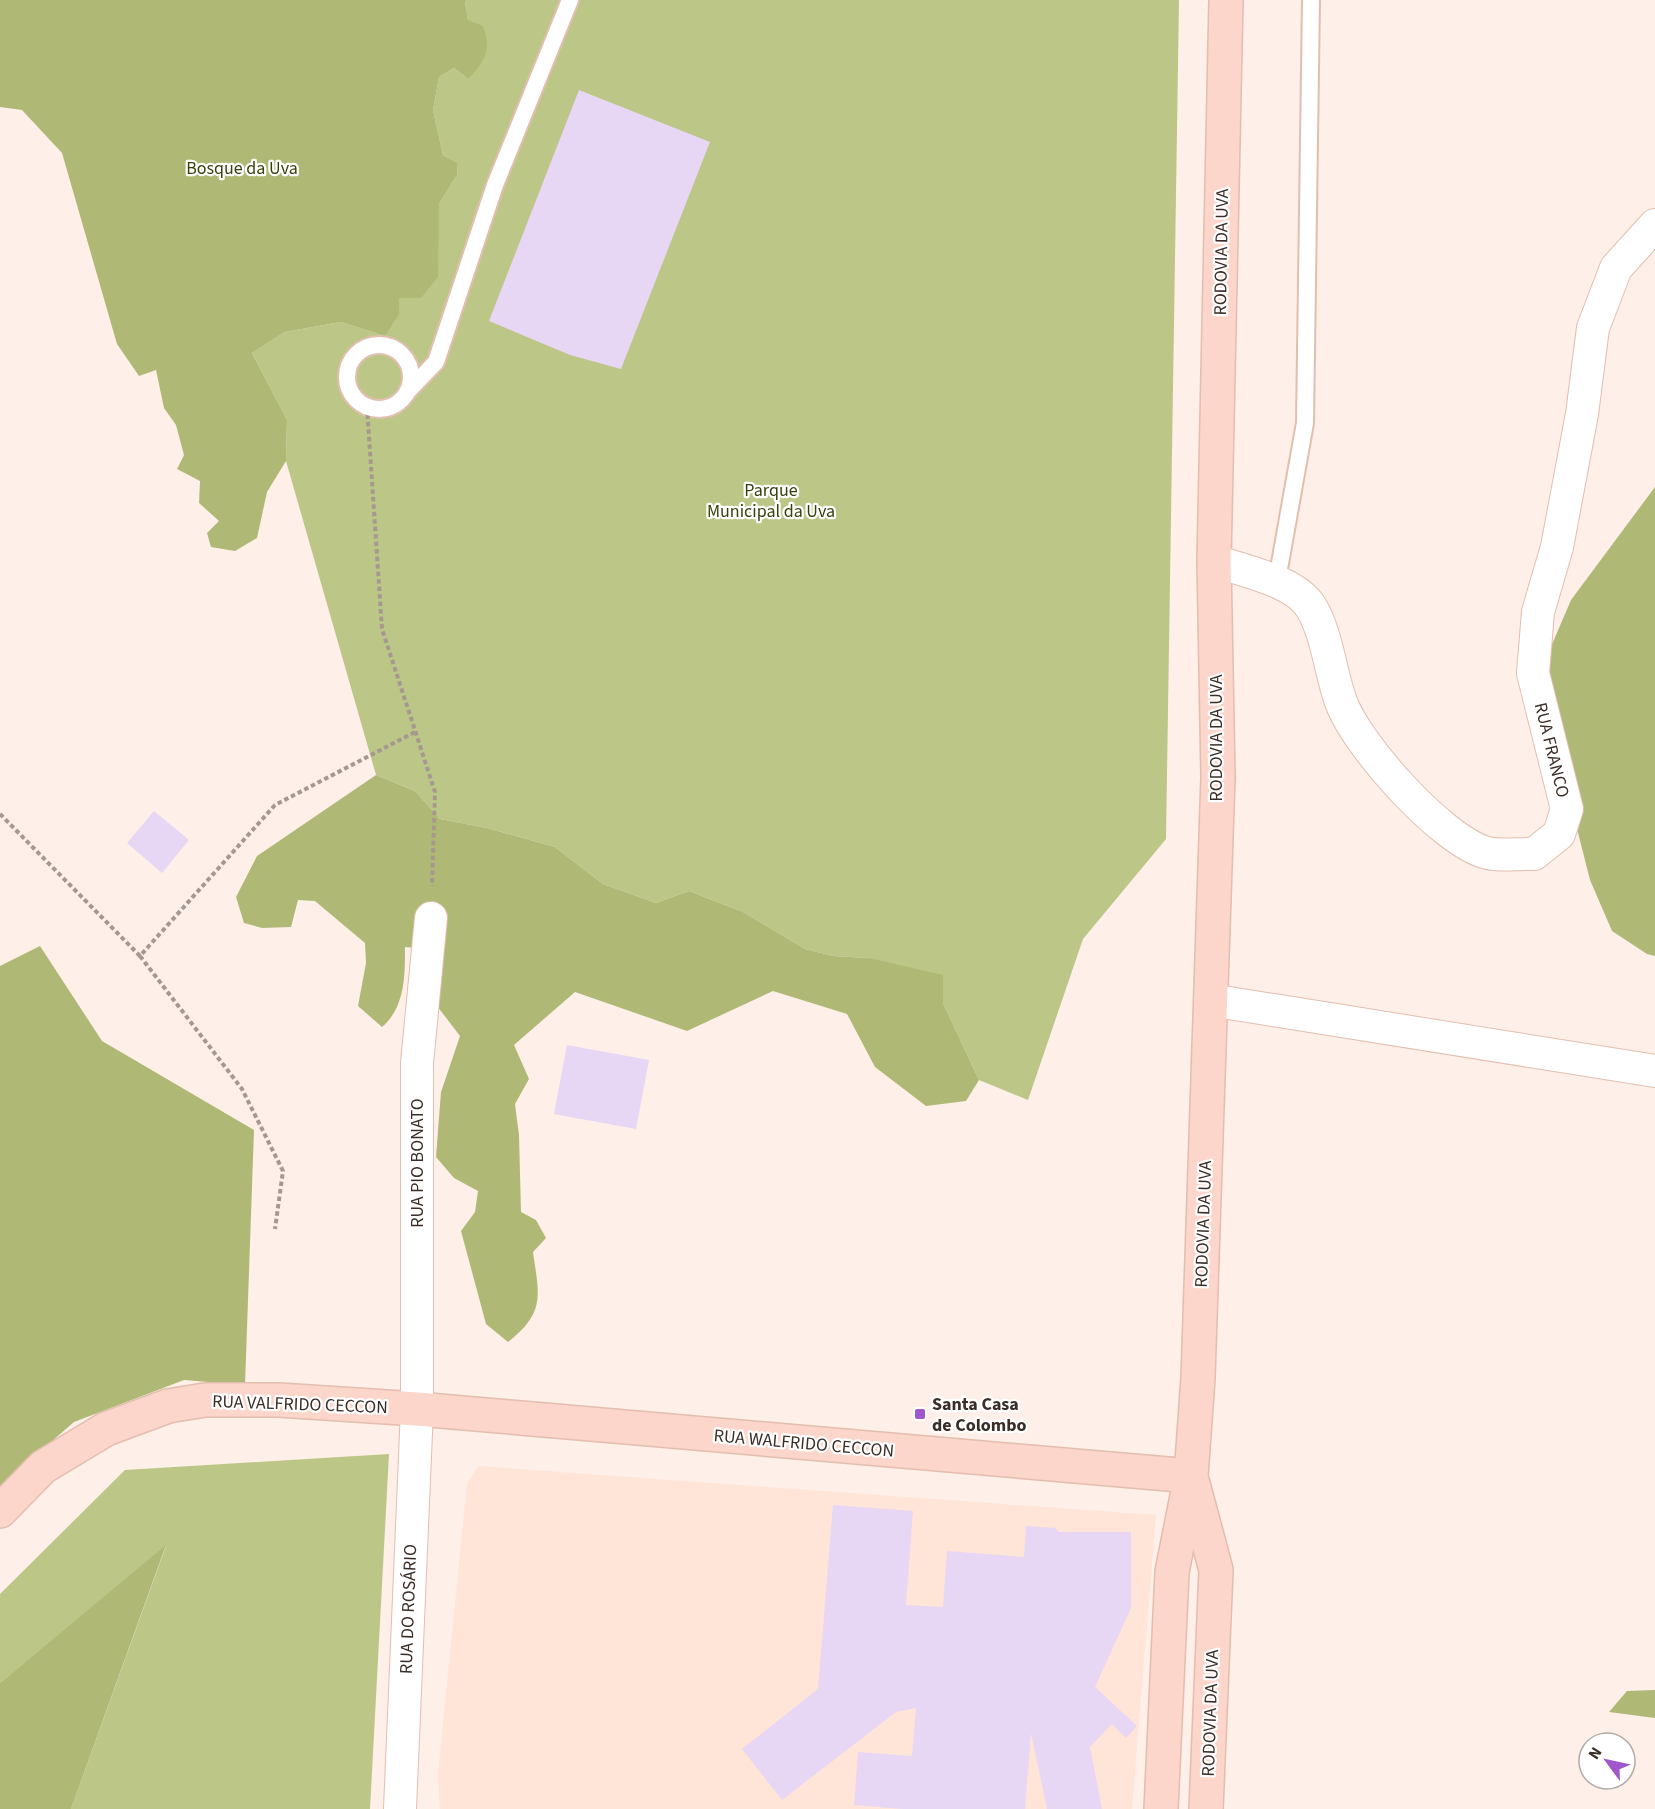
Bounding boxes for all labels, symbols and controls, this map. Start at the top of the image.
park label: Bosque da Uva [186,156,298,181]
street label: RODOVIA DA UVA [1208,188,1235,316]
park label: Parque Municipal da Uva [707,478,835,524]
street label: RODOVIA DA UVA [1204,674,1229,802]
street label: RUA FRANCO [1528,700,1575,800]
street label: RUA PIO BONATO [405,1098,430,1228]
street label: RODOVIA DA UVA [1189,1160,1218,1288]
street label: RUA VALFRIDO CECCON [212,1389,388,1420]
place label: Santa Casa de Colombo [932,1392,1027,1438]
marker: Santa Casa de Colombo [913,1407,927,1421]
street label: RUA WALFRIDO CECCON [713,1423,895,1464]
street label: RUA DO ROSÁRIO [394,1544,423,1674]
street label: RODOVIA DA UVA [1196,1649,1225,1777]
north arrow [1577,1731,1637,1791]
text: N [1583,1743,1607,1764]

